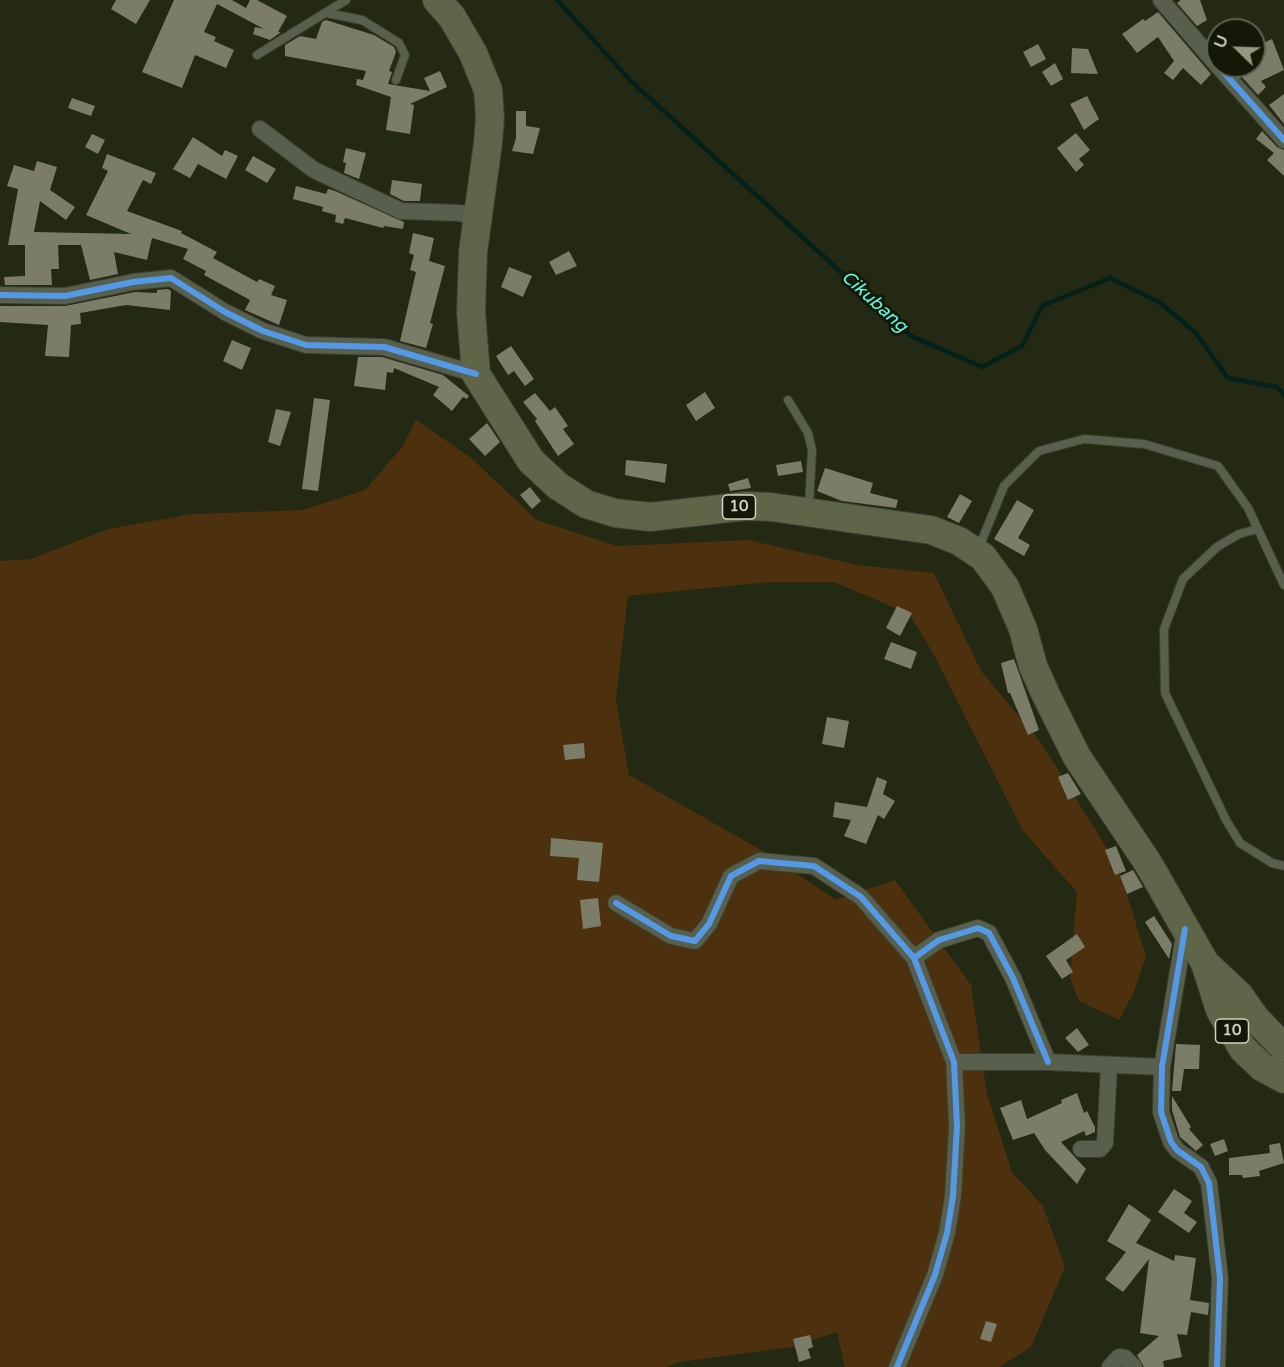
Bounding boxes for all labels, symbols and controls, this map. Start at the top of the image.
north arrow [1206,18,1266,78]
text: U [1210,32,1233,51]
water label: Cikubang [836,267,912,337]
road number: 10 [722,495,756,519]
road number: 10 [1216,1019,1248,1043]

